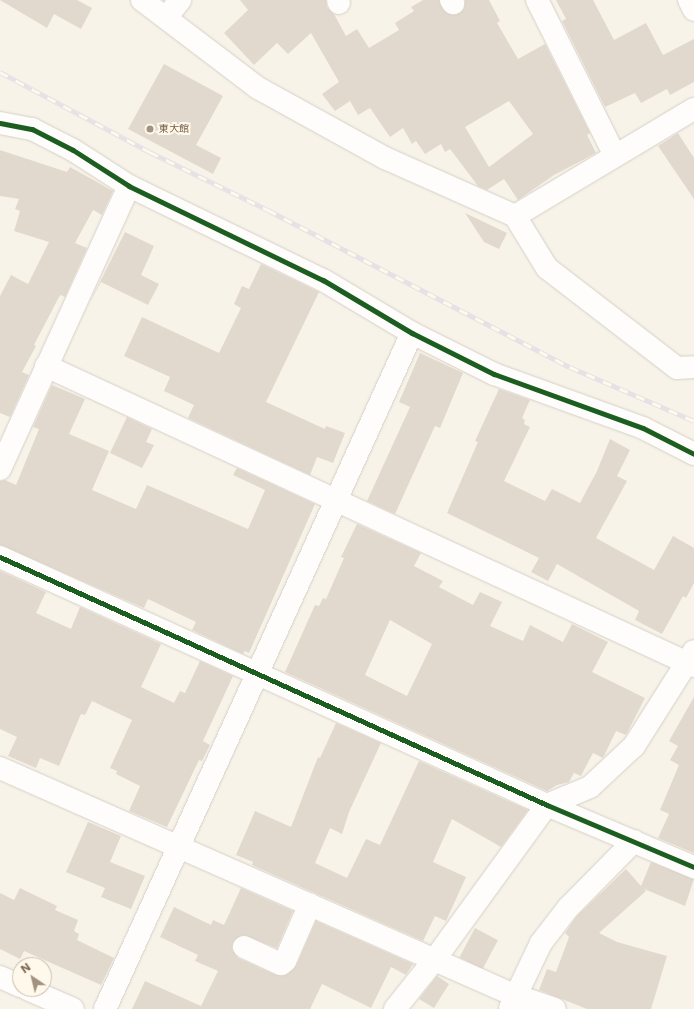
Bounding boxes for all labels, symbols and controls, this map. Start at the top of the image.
marker: 東大館 [144,123,156,135]
place label: 東大館 [159,123,189,135]
north arrow [12,957,52,997]
text: N [18,960,33,976]

